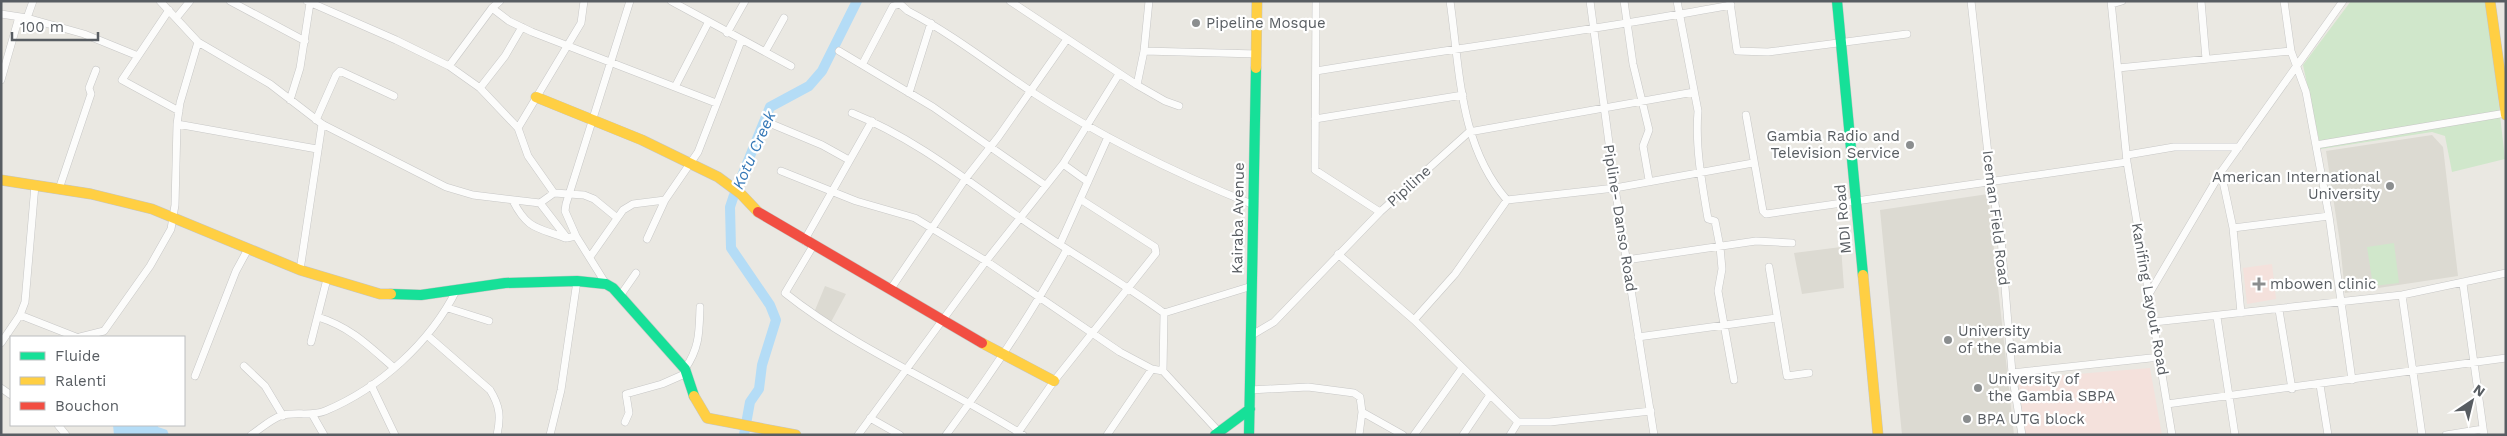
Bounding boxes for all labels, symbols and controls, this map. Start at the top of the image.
scale bar [12,10,99,42]
place label: Pipeline Mosque [1206,14,1326,32]
marker: Pipeline Mosque [1190,17,1202,29]
text: 100 m [20,18,64,36]
water label: Kotu Creek [728,107,780,192]
place label: Gambia Radio and Television Service [1767,127,1900,162]
marker: Gambia Radio and Television Service [1904,139,1916,151]
street label: Pipline- Danso Road [1599,143,1641,293]
street label: Iceman Field Road [1979,149,2013,287]
street label: Kairaba Avenue [1228,162,1248,274]
street label: Pipiline [1383,162,1435,210]
place label: American International University [2212,168,2380,203]
marker: American International University [2384,180,2396,192]
street label: MDI Road [1831,183,1855,255]
street label: Kanifing Layout Road [2128,221,2172,377]
place label: mbowen clinic [2270,275,2376,293]
marker: mbowen clinic [2252,277,2266,291]
place label: University of the Gambia [1958,322,2062,357]
marker: University of the Gambia [1942,334,1954,346]
legend [10,336,185,426]
text: Fluide [55,347,100,365]
place label: University of the Gambia SBPA [1988,370,2115,405]
text: Ralenti [55,372,106,390]
north arrow [2447,376,2497,426]
text: N [2471,381,2488,400]
marker: University of the Gambia SBPA [1972,382,1984,394]
text: Bouchon [55,397,119,415]
place label: BPA UTG block [1977,410,2085,428]
marker: BPA UTG block [1961,413,1973,425]

